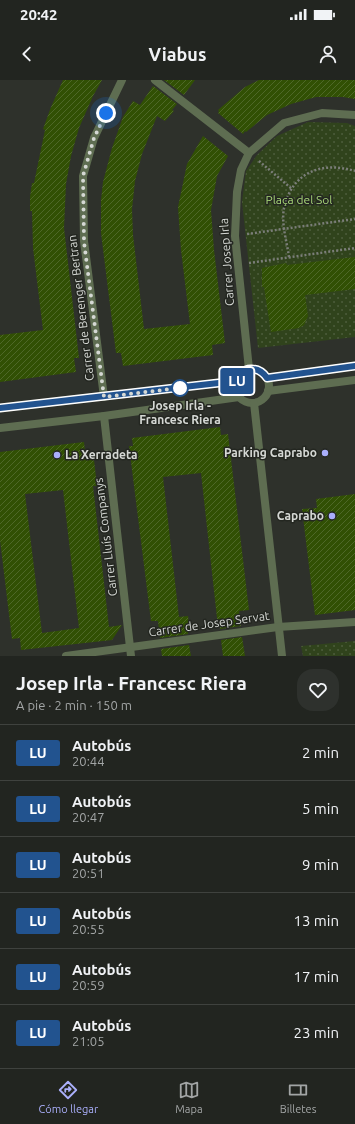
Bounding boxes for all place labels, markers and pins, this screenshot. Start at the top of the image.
marker: Josep Irla - Francesc Riera [171,379,189,397]
place label: Josep Irla - Francesc Riera [139,399,221,426]
place label: Parking Caprabo [224,446,317,459]
place label: La Xerradeta [65,448,138,461]
marker: Parking Caprabo [320,448,330,458]
marker: La Xerradeta [52,450,62,460]
place label: Caprabo [277,509,324,522]
marker: Caprabo [327,511,337,521]

